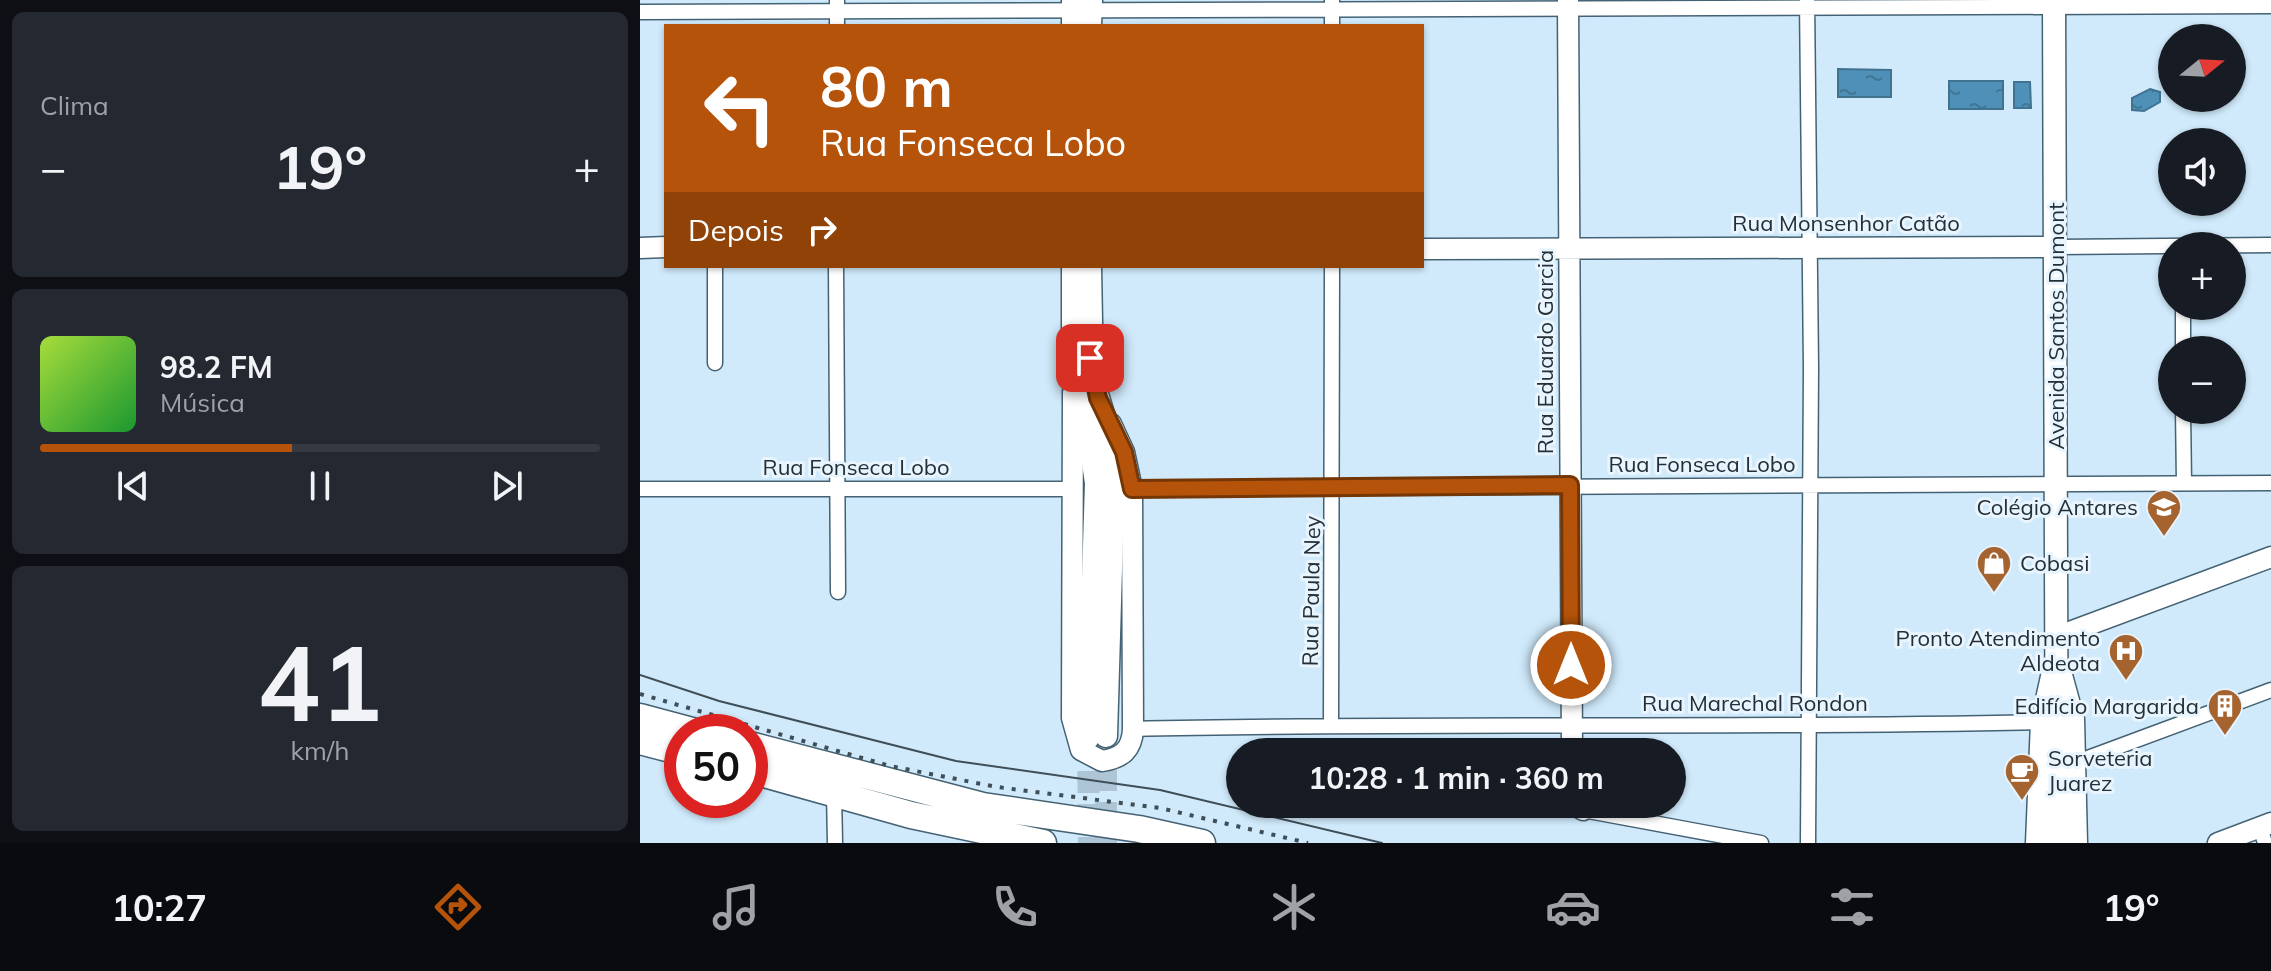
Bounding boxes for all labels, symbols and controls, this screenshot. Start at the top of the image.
north arrow [2158,24,2246,112]
map controls [2158,24,2246,424]
text: 80 m [820,51,953,121]
icon: left [688,56,792,160]
text: Clima [40,89,109,122]
text: Rua Fonseca Lobo [820,120,1126,165]
button: sound [2158,128,2246,216]
text: 19° [273,129,367,204]
text: − [40,140,66,195]
text: + [574,140,600,195]
street label: Avenida Santos Dumont [2042,202,2070,450]
icon: right [800,208,844,252]
street label: Rua Monsenhor Catão [1732,209,1960,237]
text: Depois [688,211,784,249]
button: + [2158,232,2246,320]
street label: Rua Eduardo Garcia [1531,250,1559,454]
pin [1056,324,1124,392]
icon: arrive [1068,336,1112,380]
button: − [2158,336,2246,424]
text: 98.2 FM [160,348,273,386]
text: Música [160,386,245,419]
street label: Rua Fonseca Lobo [1608,450,1796,478]
street label: Rua Fonseca Lobo [762,453,950,481]
icon: previous [111,464,155,508]
icon: pause [298,464,342,508]
icon: next [485,464,529,508]
school or university icon: Colégio Antares [2145,488,2183,538]
place label: Colégio Antares [1976,493,2138,521]
street label: Rua Paula Ney [1296,515,1326,667]
shop icon: Cobasi [1975,544,2013,594]
place label: Cobasi [2020,549,2089,577]
text: 41 [258,616,382,747]
position arrow [1529,623,1613,707]
place label: Pronto Atendimento Aldeota [1896,624,2100,677]
hospital icon: Pronto Atendimento Aldeota [2107,632,2145,682]
building icon: Edifício Margarida [2206,687,2244,737]
street label: Rua Marechal Rondon [1642,689,1868,717]
place label: Edifício Margarida [2015,692,2199,720]
speed limit sign: 50 [664,714,768,818]
text: km/h [291,734,349,767]
place label: Sorveteria Juarez [2048,744,2152,797]
cafe icon: Sorveteria Juarez [2003,752,2041,802]
text: 10:28 · 1 min · 360 m [1308,759,1604,797]
icon: directions [430,879,486,935]
icon: music [708,879,764,935]
icon: phone [987,879,1043,935]
icon: climate [1266,879,1322,935]
icon: car [1545,879,1601,935]
icon: filters [1824,879,1880,935]
text: 10:27 [111,885,207,930]
text: 19° [2103,885,2160,930]

